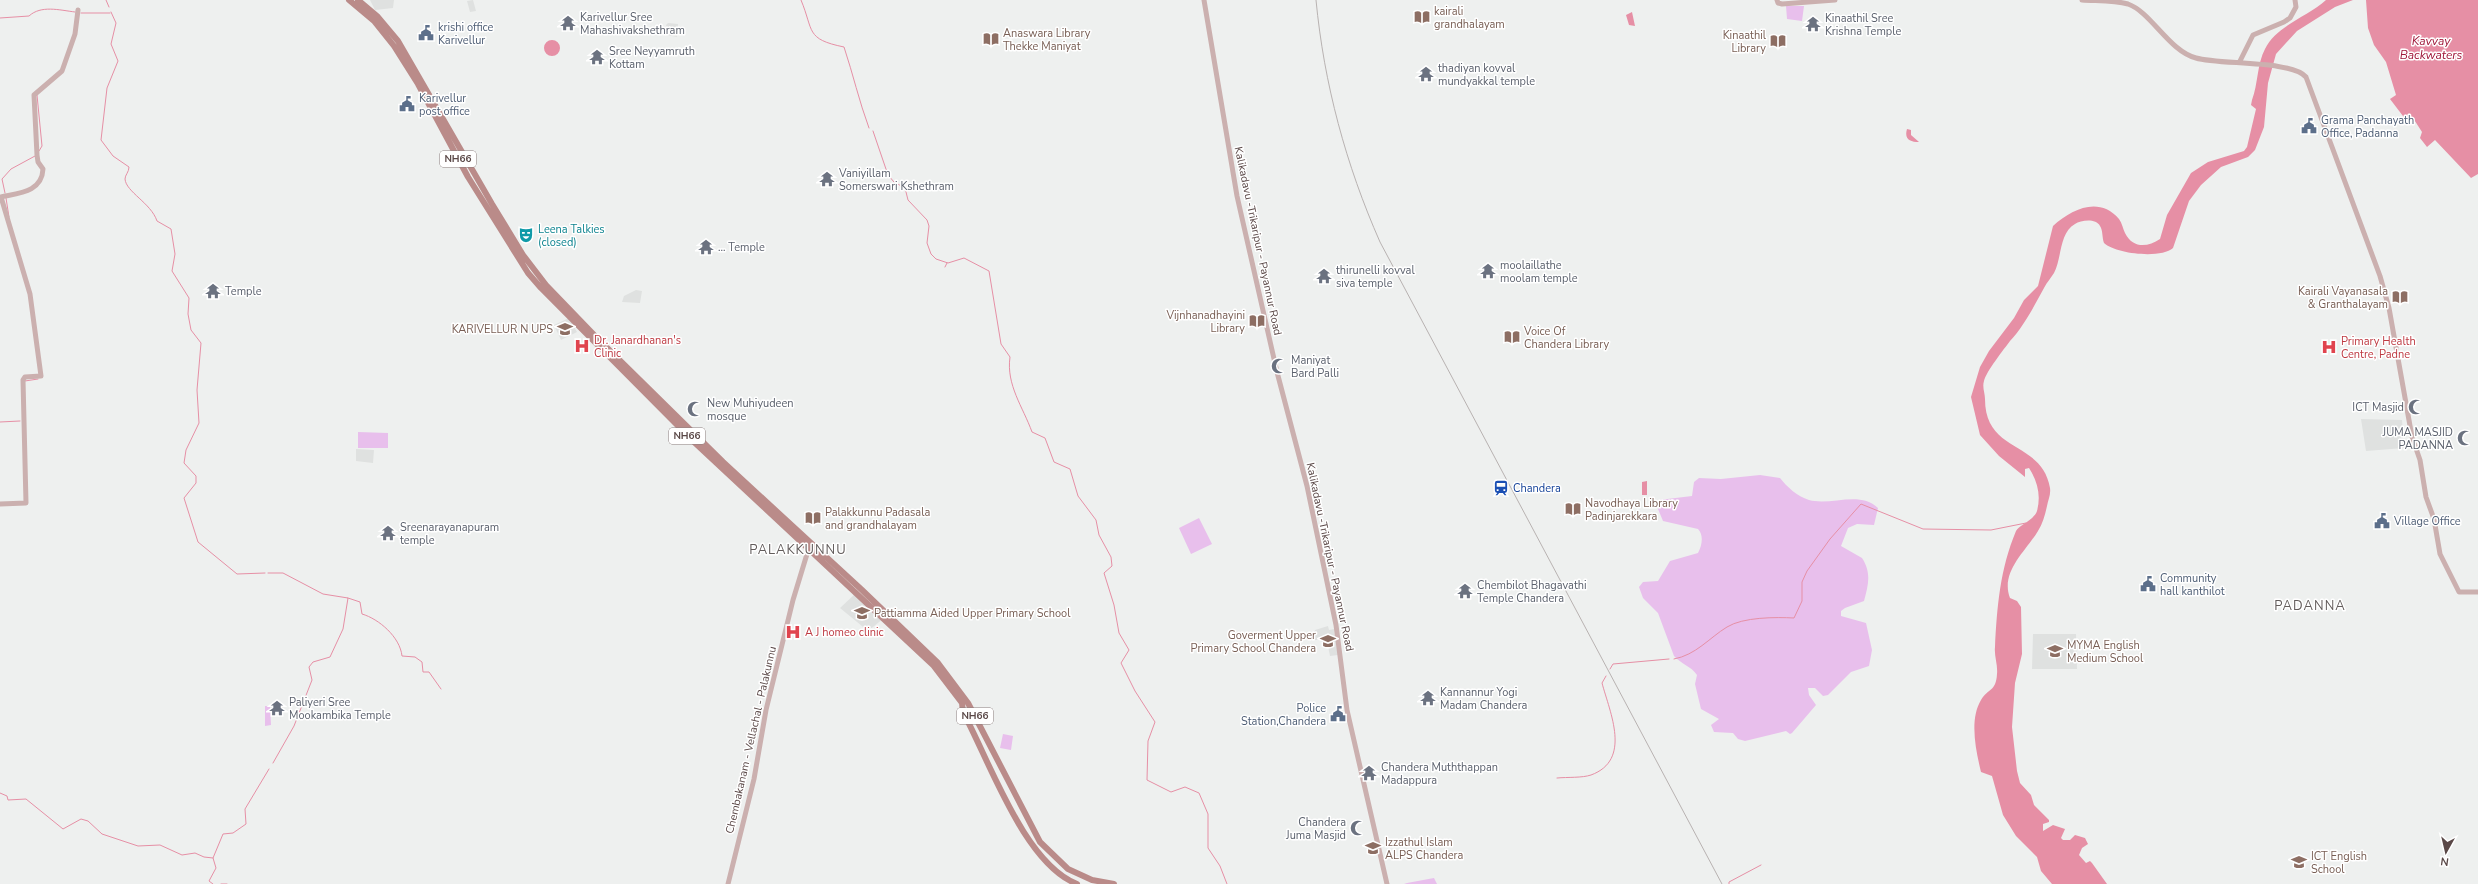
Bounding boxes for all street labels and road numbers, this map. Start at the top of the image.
street label: Kalikadavu -Trikaripur - Payannur Road [1231,145,1285,337]
road number: NH66 [440,151,476,167]
road number: NH66 [669,428,705,444]
street label: Kalikadavu -Trikaripur - Payannur Road [1303,461,1357,653]
street label: Chembakanam - Vellachal - Palakunnu [722,645,780,835]
road number: NH66 [957,708,993,724]

